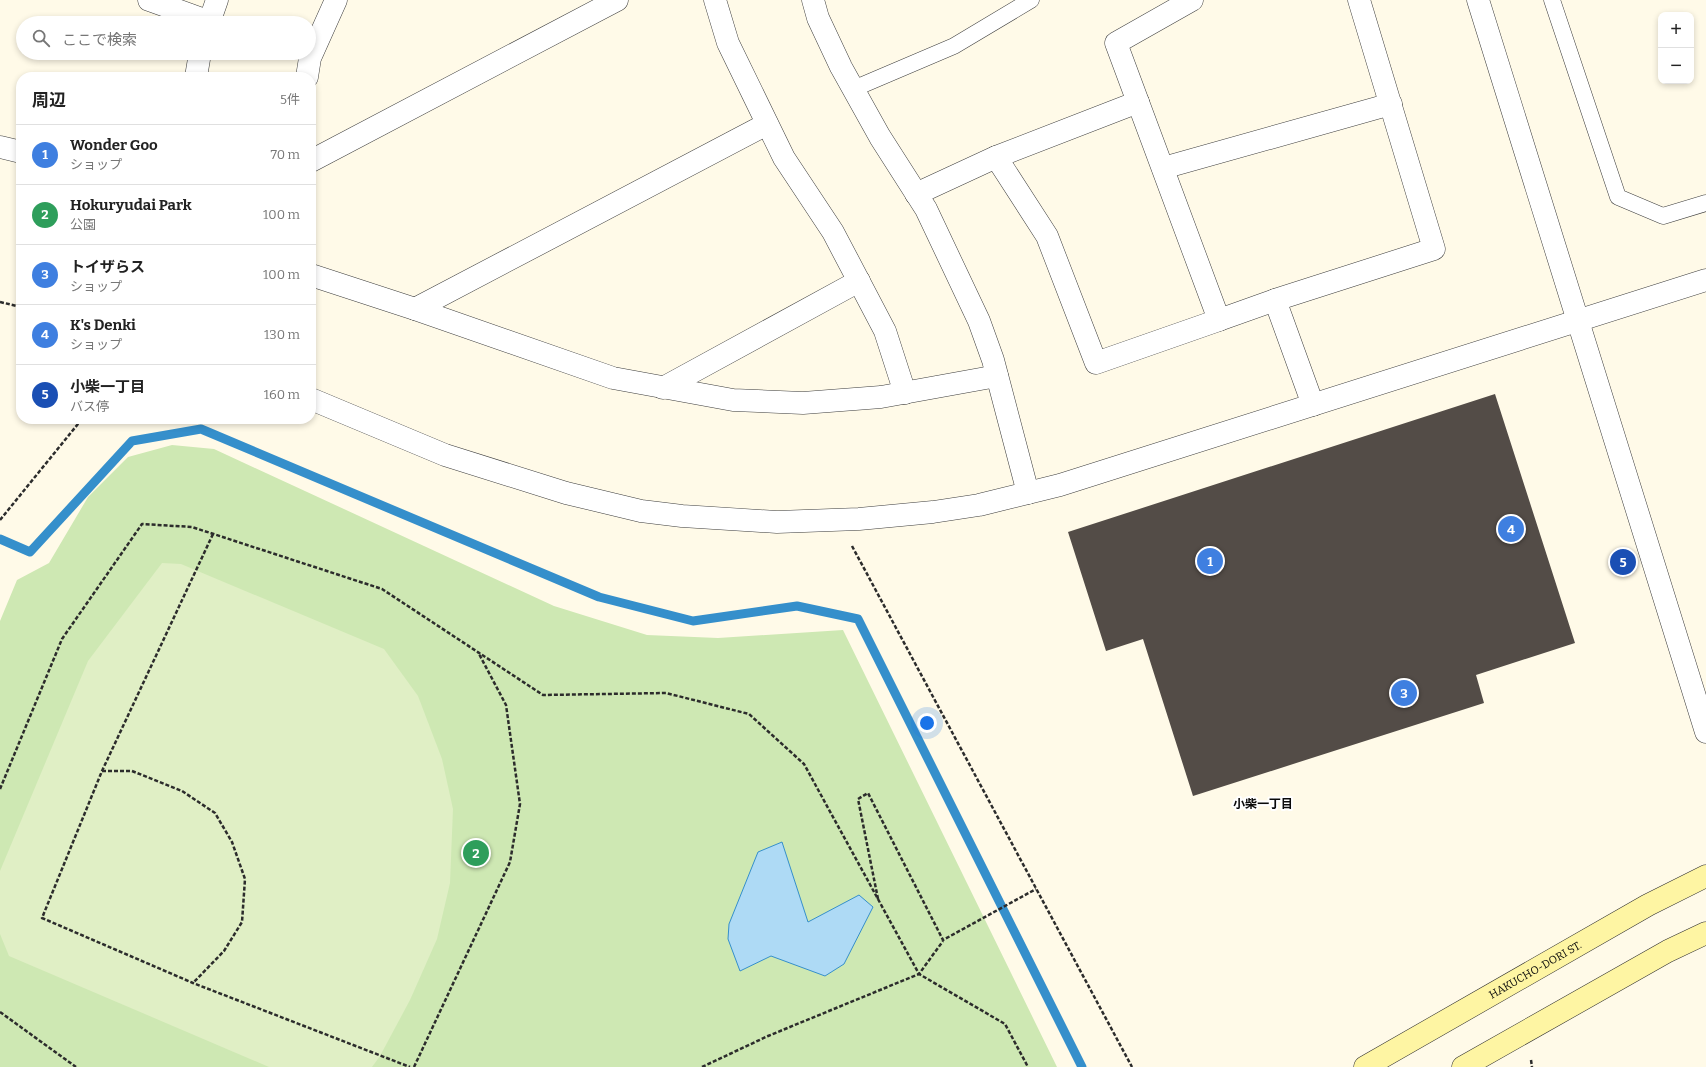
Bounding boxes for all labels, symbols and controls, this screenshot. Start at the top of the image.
map controls [1658,12,1694,84]
button: + [1658,12,1694,48]
search box [16,16,316,60]
icon: search [30,27,52,49]
text: ここで検索 [62,31,137,49]
button: − [1658,48,1694,84]
text: 周辺 [32,90,66,111]
text: 5件 [280,92,300,107]
text: Wonder Goo [70,136,158,154]
text: 1 [42,147,48,162]
text: 70 m [270,147,300,162]
text: ショップ [70,157,122,172]
text: Hokuryudai Park [70,196,192,214]
text: 2 [41,207,49,222]
text: 100 m [263,207,300,222]
text: 公園 [70,217,96,232]
text: トイザらス [70,258,145,276]
text: 3 [41,267,49,282]
text: 100 m [263,267,300,282]
text: ショップ [70,279,122,294]
text: K's Denki [70,316,136,334]
text: 4 [41,327,49,342]
text: 130 m [264,327,300,342]
text: ショップ [70,337,122,352]
text: 小柴一丁目 [70,378,145,396]
text: 5 [41,387,49,402]
text: 160 m [264,387,300,402]
text: バス停 [70,399,109,414]
pin: 4 [1498,514,1524,544]
pin: 1 [1197,546,1223,576]
pin: 5 [1610,547,1636,577]
pin: 3 [1391,678,1417,708]
your location [917,713,937,733]
district label: 小柴一丁目 [1233,797,1293,811]
pin: 2 [463,838,489,868]
street label: HAKUCHO-DORI ST. [1487,938,1584,1001]

